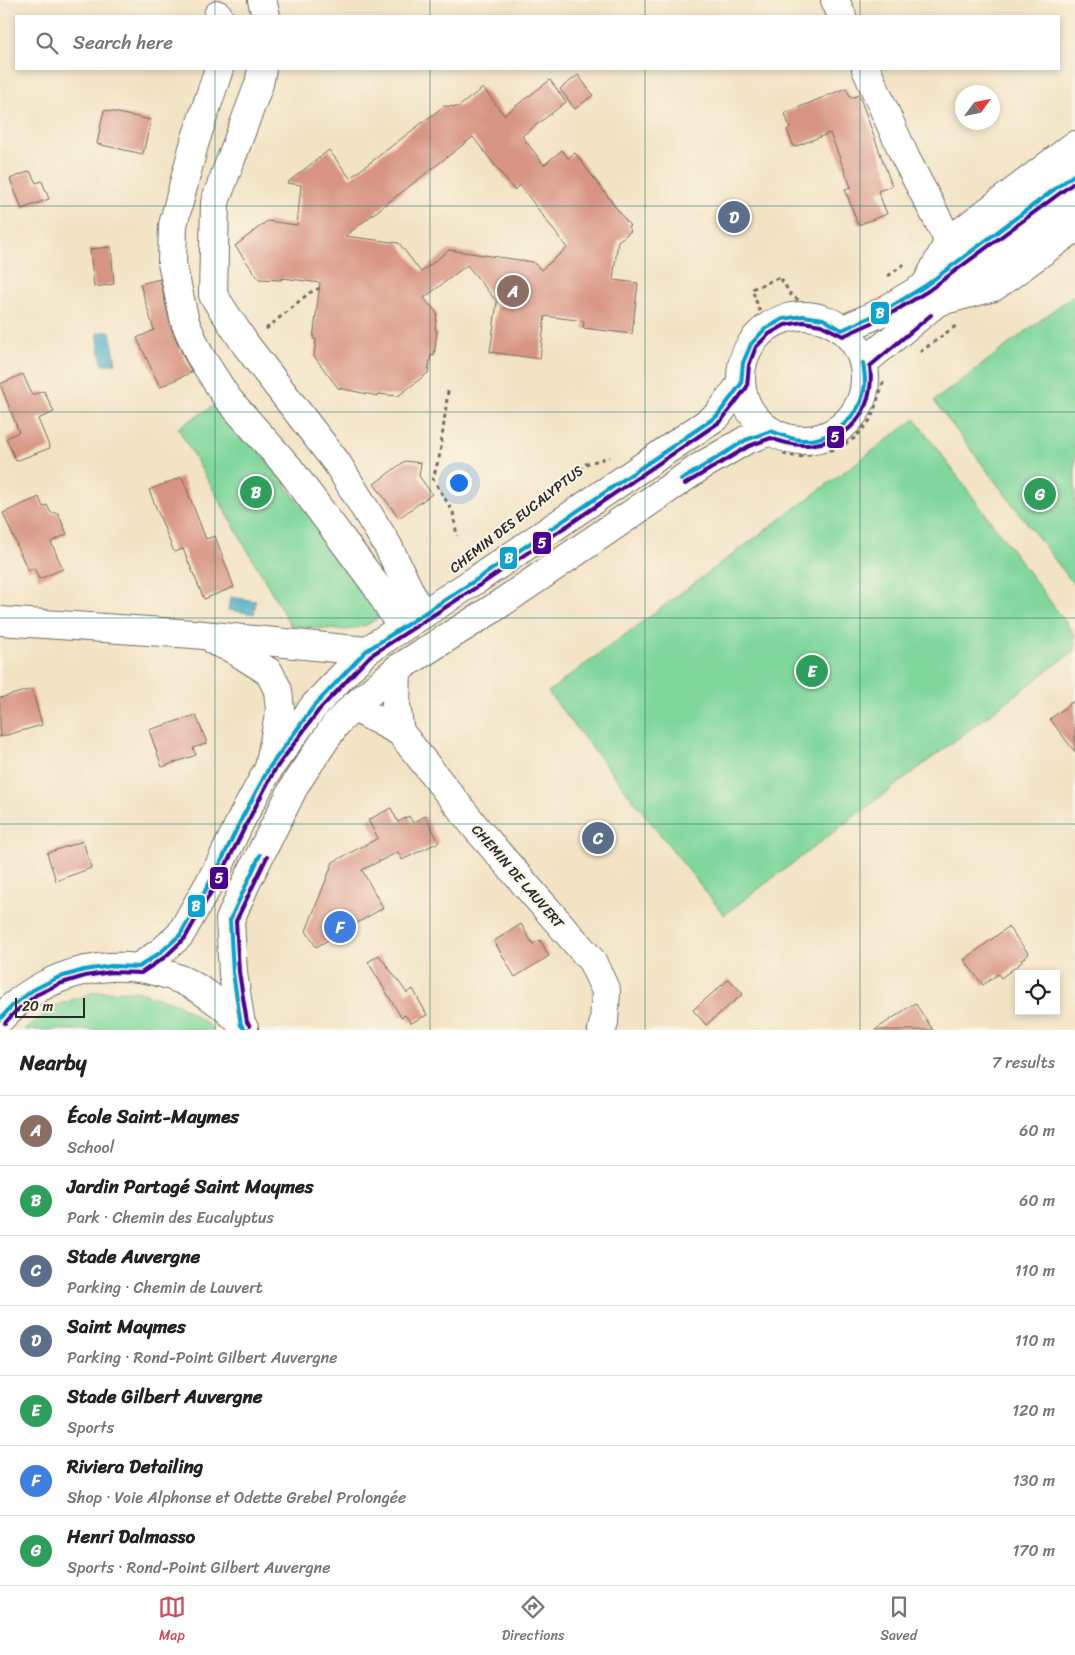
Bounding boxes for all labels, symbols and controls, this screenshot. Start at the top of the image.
search box [15,15,1060,70]
text: Search here [73,26,173,59]
icon: search [33,29,61,57]
north arrow [955,85,1000,130]
pin: D [718,198,750,236]
pin: A [497,272,529,310]
line badge: B [870,301,890,325]
text: B [876,301,885,326]
line badge: 5 [826,425,845,449]
text: 5 [831,425,840,450]
street label: CHEMIN DES EUCALYPTUS [444,459,589,580]
your location [446,470,472,496]
pin: B [240,473,272,511]
pin: G [1024,475,1056,513]
line badge: 5 [532,531,552,555]
text: 5 [538,531,547,556]
line badge: B [499,546,518,570]
text: B [505,546,514,571]
pin: E [796,652,828,690]
street label: CHEMIN DE LAUVERT [465,818,571,935]
pin: C [582,819,614,857]
line badge: 5 [209,866,229,890]
text: 5 [215,866,224,891]
line badge: B [187,894,206,918]
text: B [192,894,201,919]
pin: F [324,908,356,946]
map controls [1015,970,1060,1015]
button: locate [1015,970,1060,1015]
text: 20 m [22,994,53,1019]
scale bar [15,995,85,1018]
text: Nearby [20,1044,86,1082]
text: 7 results [992,1048,1055,1077]
text: École Saint-Maymes [67,1100,239,1133]
text: A [31,1116,41,1145]
text: 60 m [1019,1116,1055,1145]
text: School [67,1133,114,1162]
text: Jardin Partagé Saint Maymes [67,1170,314,1203]
text: B [31,1186,41,1215]
text: 60 m [1019,1186,1055,1215]
text: Park · Chemin des Eucalyptus [67,1203,274,1232]
text: Stade Auvergne [67,1240,200,1273]
text: C [31,1256,41,1285]
text: 110 m [1015,1256,1055,1285]
text: Parking · Chemin de Lauvert [67,1273,263,1302]
text: Saint Maymes [67,1310,186,1343]
text: D [31,1326,41,1355]
text: 110 m [1015,1326,1055,1355]
text: Parking · Rond-Point Gilbert Auvergne [67,1343,337,1372]
text: Stade Gilbert Auvergne [67,1380,263,1413]
text: E [32,1396,40,1425]
text: 120 m [1012,1396,1055,1425]
text: Sports [67,1413,114,1442]
text: Riviera Detailing [67,1450,203,1483]
text: F [32,1466,40,1495]
text: 130 m [1013,1466,1055,1495]
text: Shop · Voie Alphonse et Odette Grebel Prolongée [67,1483,406,1512]
text: Henri Dalmasso [67,1520,195,1553]
text: G [31,1536,41,1565]
text: 170 m [1012,1536,1055,1565]
text: Sports · Rond-Point Gilbert Auvergne [67,1553,330,1582]
tab: Map [158,1593,186,1648]
tab: Directions [502,1593,564,1648]
tab: Saved [880,1593,917,1648]

